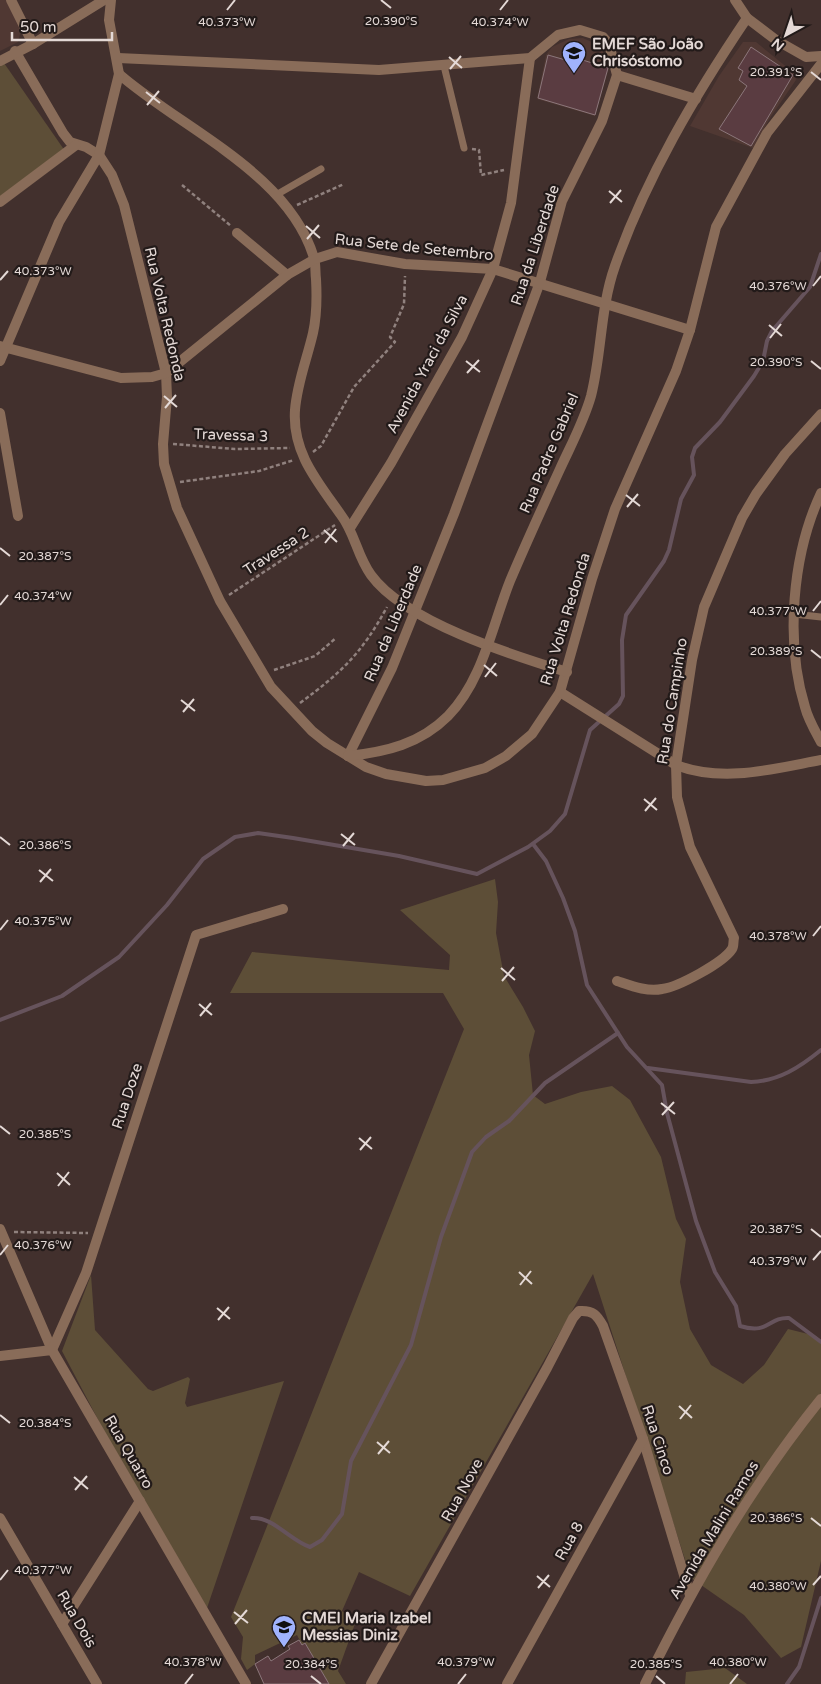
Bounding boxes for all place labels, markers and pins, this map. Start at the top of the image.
place label: EMEF São João Chrisóstomo [592,35,703,70]
school or university icon: EMEF São João Chrisóstomo [561,40,587,74]
place label: CMEI Maria Izabel Messias Diniz [302,1609,431,1644]
school or university icon: CMEI Maria Izabel Messias Diniz [271,1614,297,1648]

